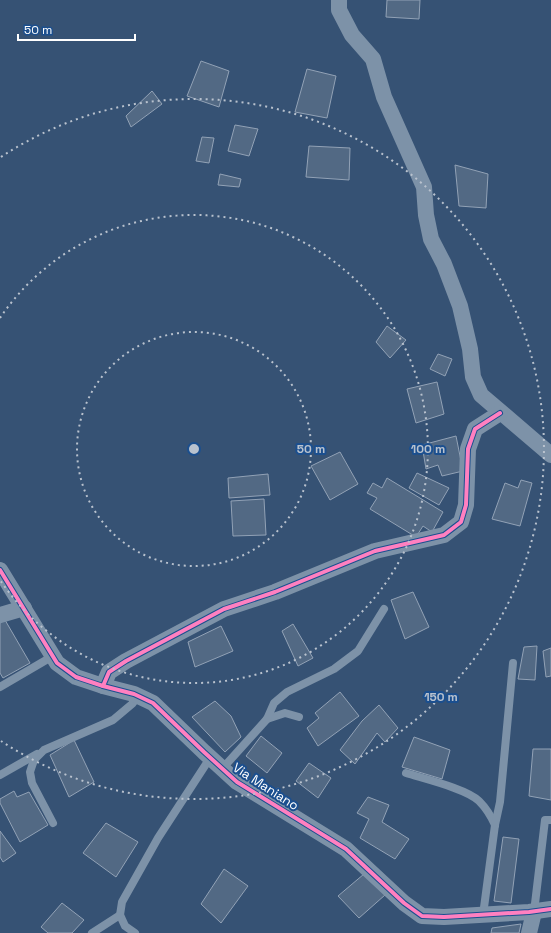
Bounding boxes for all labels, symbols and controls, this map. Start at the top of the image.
scale bar [18,16,135,42]
text: 50 m [24,22,52,38]
text: 50 m [297,441,325,457]
text: 100 m [411,441,445,457]
centre of rings [187,442,201,456]
text: 150 m [424,689,458,705]
street label: Via Maniano [229,759,302,814]

